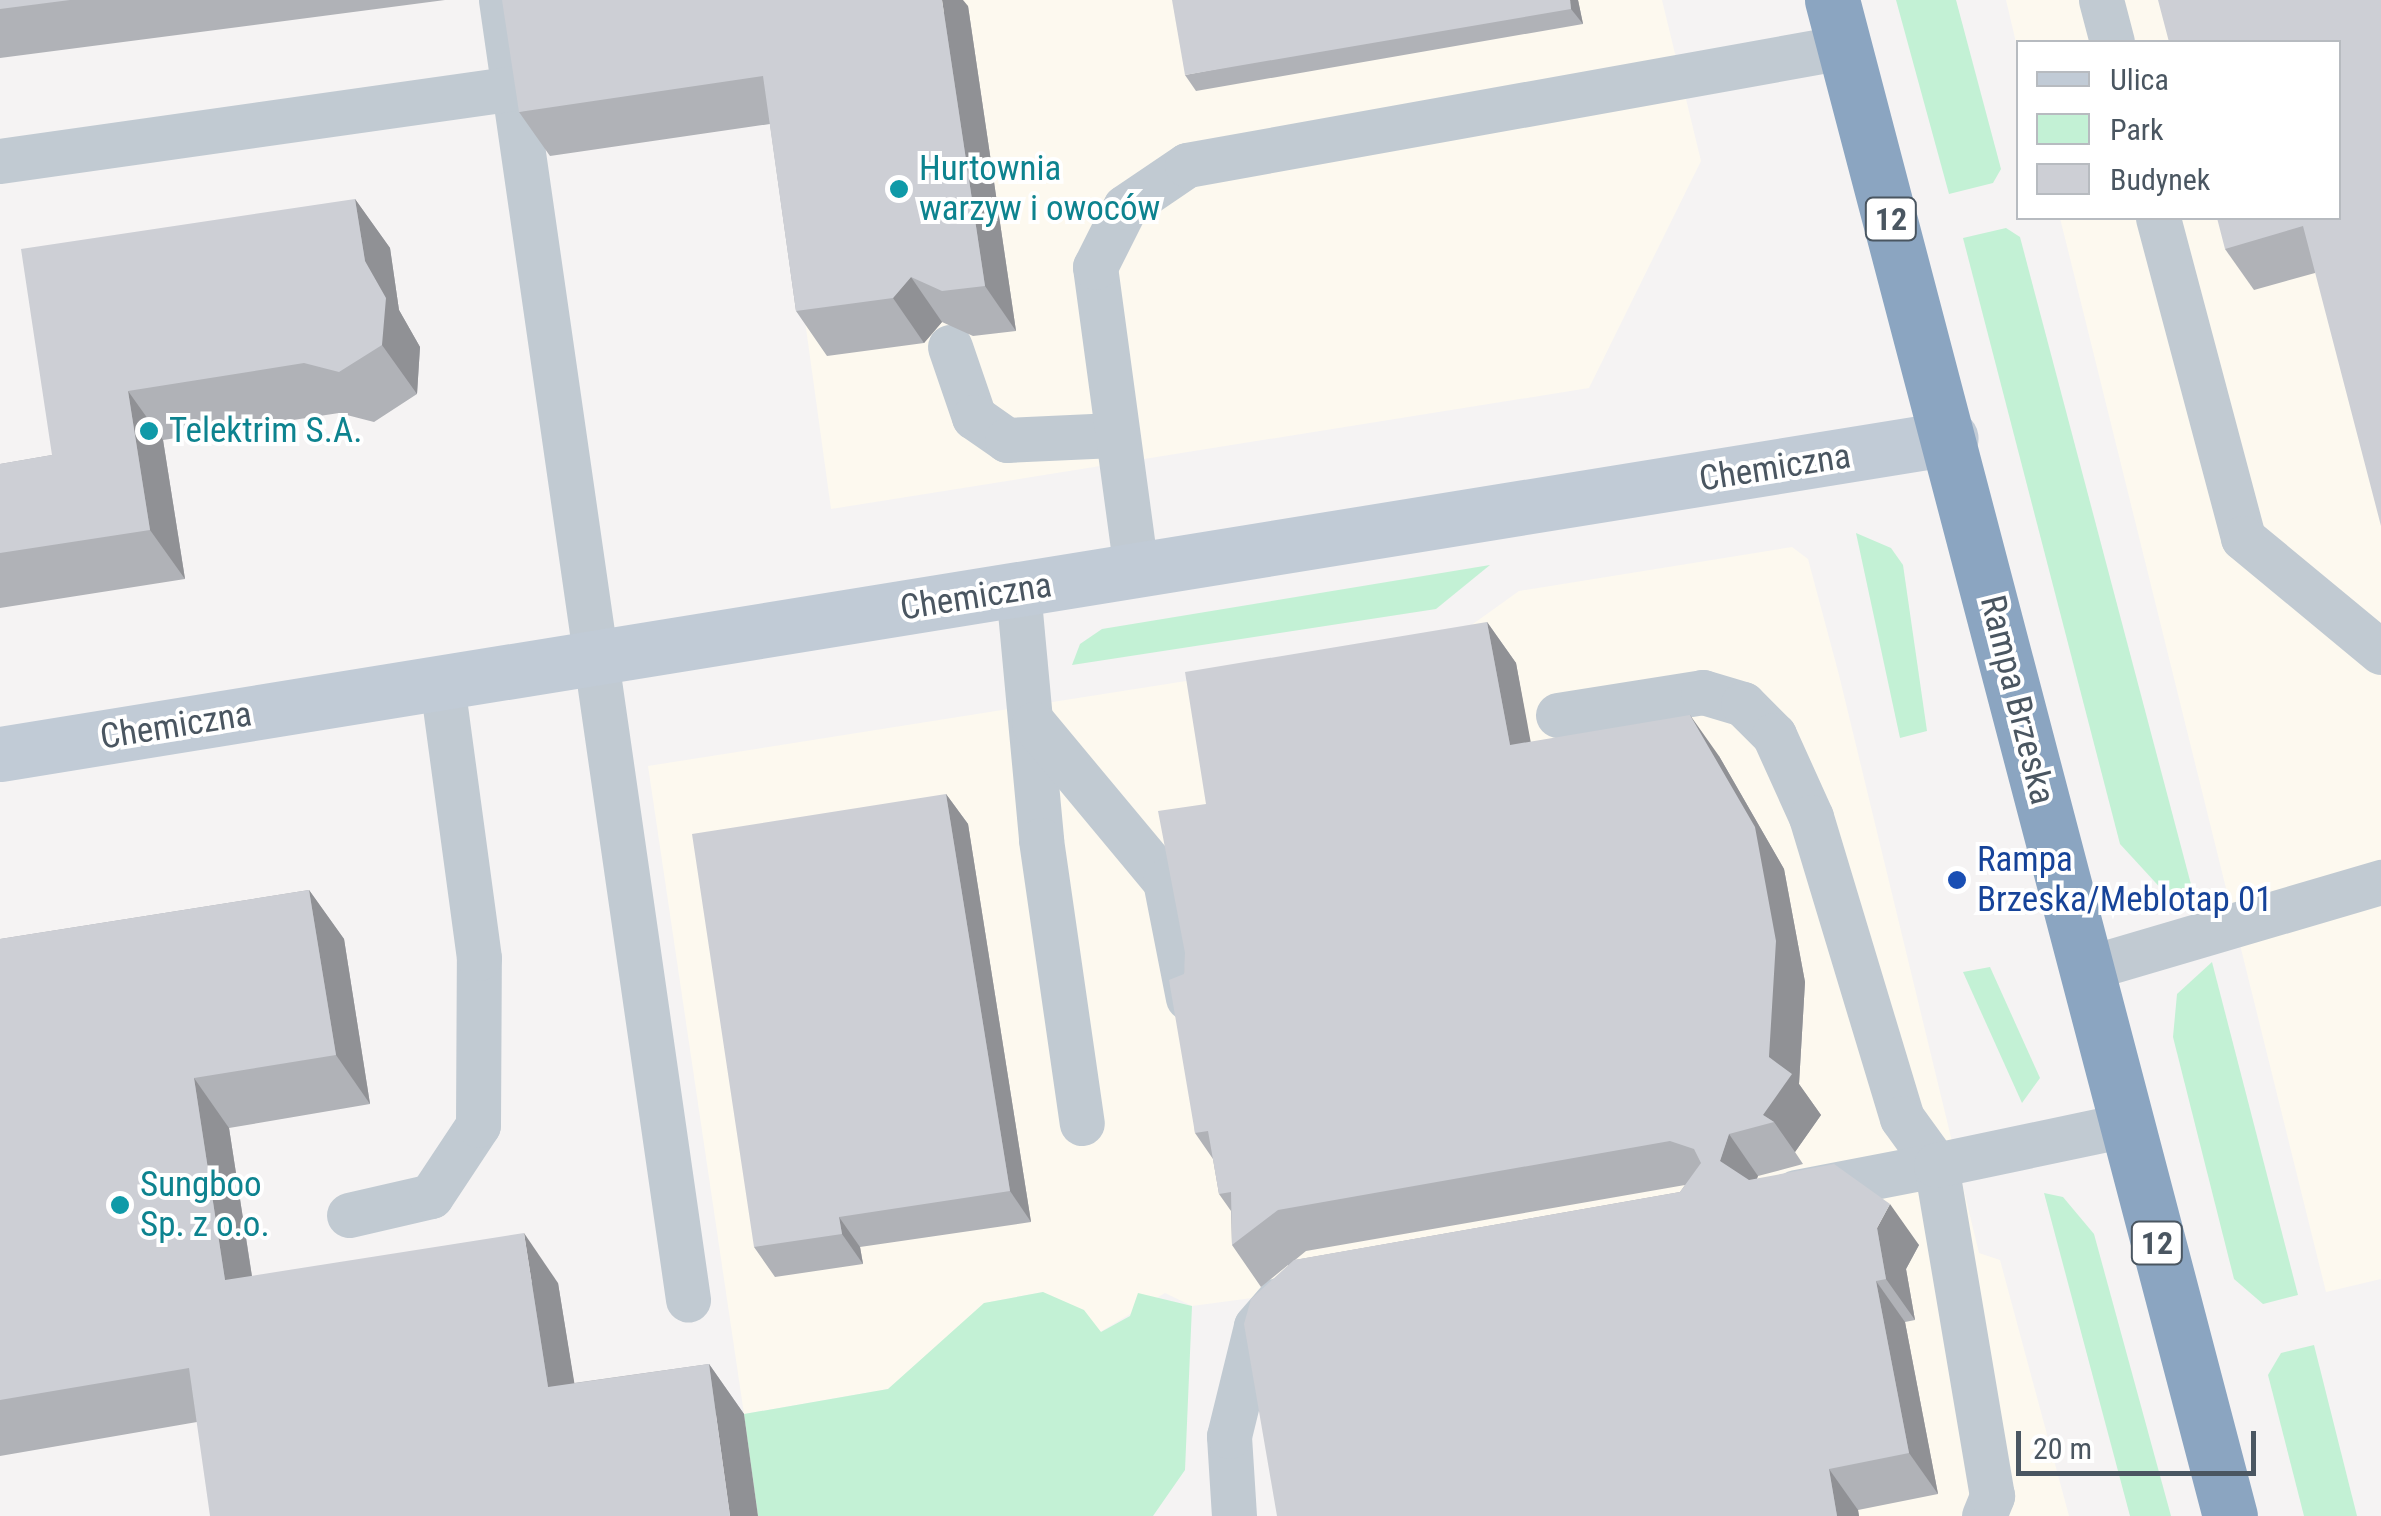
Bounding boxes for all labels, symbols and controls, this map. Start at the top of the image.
legend [2016,40,2341,220]
text: Ulica [2110,62,2169,97]
text: Park [2110,112,2164,147]
place label: Hurtownia warzyw i owoców [919,148,1160,230]
text: Budynek [2110,162,2210,197]
marker: Hurtownia warzyw i owoców [888,178,910,200]
road number: 12 [1864,192,1918,246]
place label: Telektrim S.A. [169,410,362,452]
marker: Telektrim S.A. [138,420,160,442]
street label: Chemiczna [1696,435,1854,501]
street label: Chemiczna [897,564,1055,630]
street label: Rampa Brzeska [1971,591,2063,809]
street label: Chemiczna [97,693,255,759]
place label: Rampa Brzeska/Meblotap 01 [1977,839,2272,921]
marker: Rampa Brzeska/Meblotap 01 [1946,869,1968,891]
place label: Sungboo Sp. z o.o. [140,1164,270,1246]
marker: Sungboo Sp. z o.o. [109,1194,131,1216]
road number: 12 [2130,1216,2184,1270]
scale bar [2021,1411,2261,1473]
text: 20 m [2033,1431,2092,1466]

